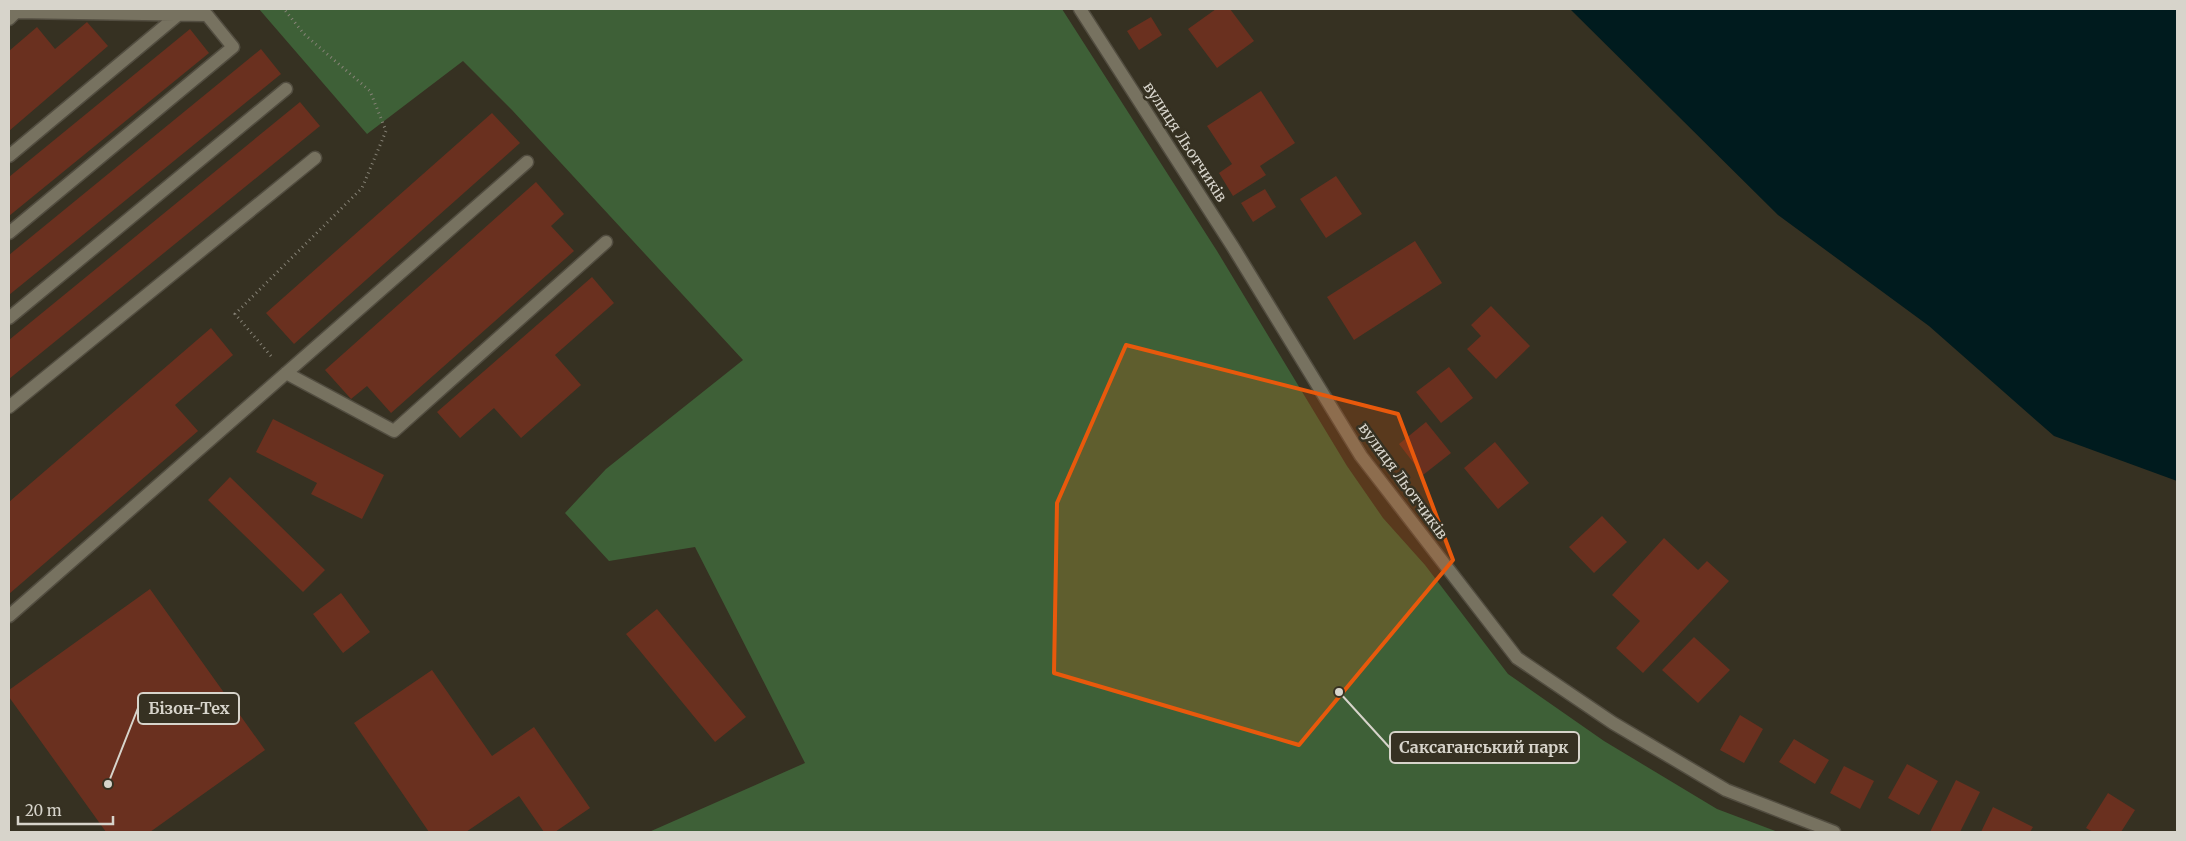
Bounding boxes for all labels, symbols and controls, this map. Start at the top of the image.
street label: вулиця Льотчиків [1140,78,1231,205]
street label: вулиця Льотчиків [1355,419,1452,543]
callout: Бізон-Тех [138,693,239,724]
text: Бізон-Тех [148,698,230,718]
callout: Саксаганський парк [1390,732,1579,763]
text: Саксаганський парк [1399,737,1569,757]
scale bar [18,794,112,826]
text: 20 m [25,801,62,820]

